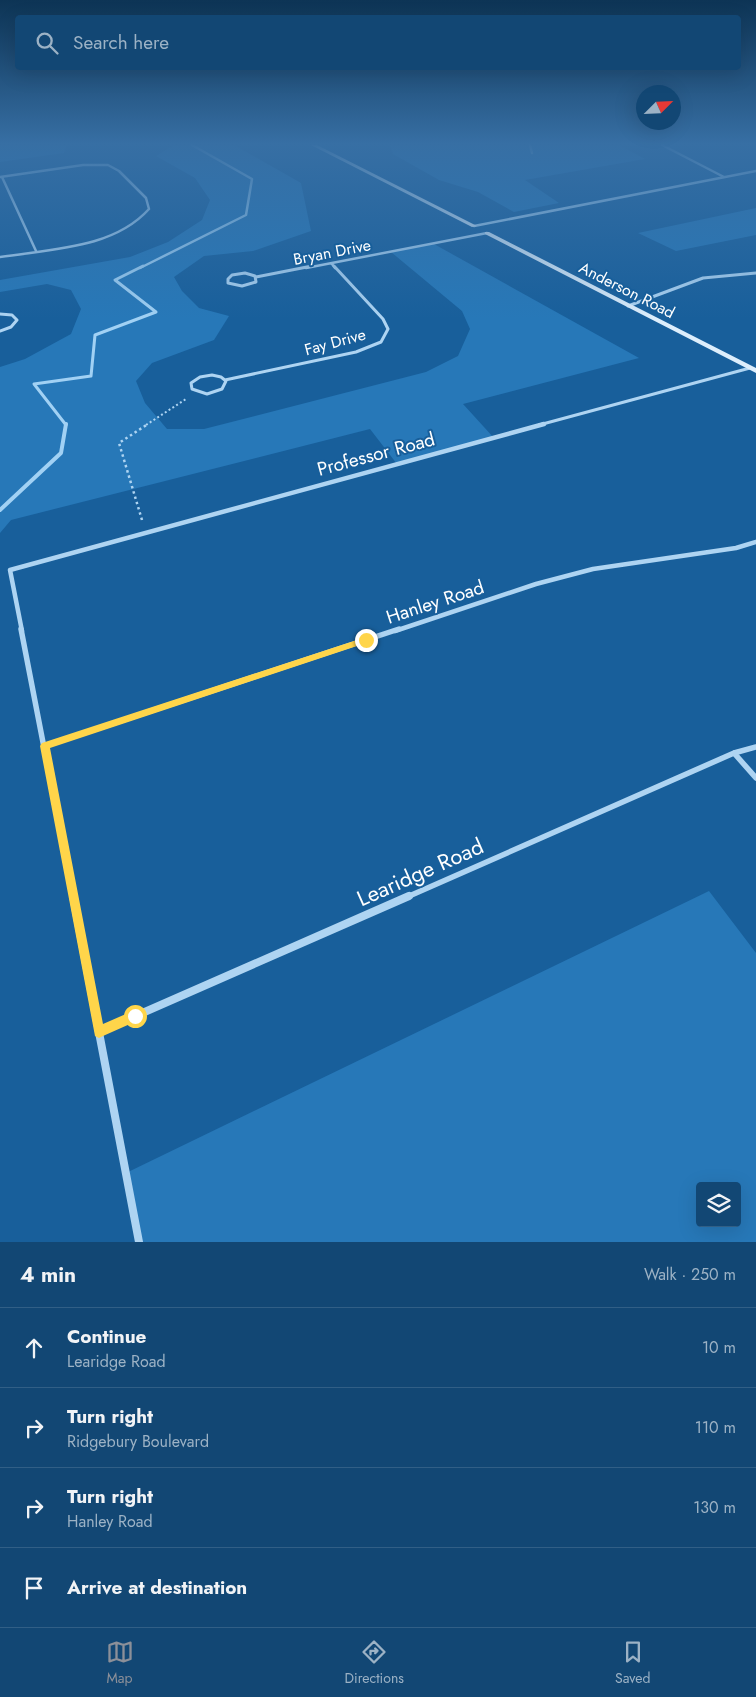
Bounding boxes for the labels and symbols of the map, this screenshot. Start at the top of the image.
north arrow [636,85,681,130]
street label: Bryan Drive [291,233,373,271]
street label: Anderson Road [575,256,679,324]
street label: Fay Drive [302,323,368,361]
street label: Professor Road [314,425,438,483]
street label: Hanley Road [383,573,487,631]
route end [355,629,378,652]
street label: Learidge Road [352,830,488,914]
route start [124,1005,147,1028]

